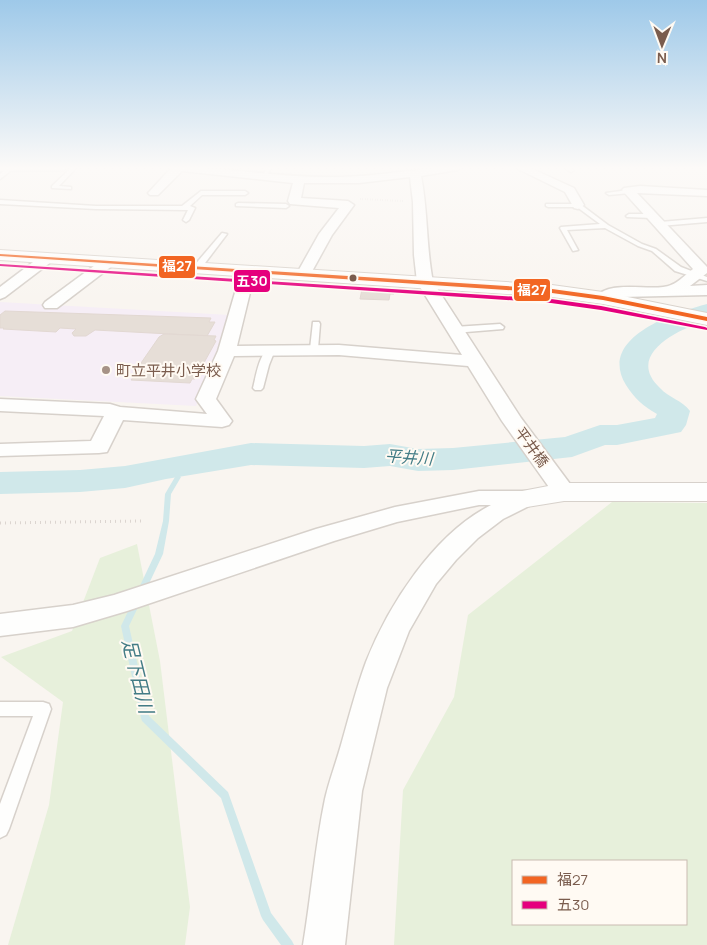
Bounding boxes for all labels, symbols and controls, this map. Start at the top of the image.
north arrow [637,20,687,70]
text: N [657,49,667,68]
line badge: 福27 [158,255,196,279]
text: 福27 [162,256,192,275]
line badge: 五30 [233,269,271,293]
text: 五30 [236,271,268,290]
unlabelled marker [348,273,358,283]
line badge: 福27 [513,278,551,302]
text: 福27 [517,280,547,299]
place label: 町立平井小学校 [116,360,221,381]
marker: 町立平井小学校 [100,364,112,376]
street label: 平井橋 [510,423,554,471]
water label: 平井川 [384,444,436,470]
water label: 足下田川 [116,636,160,718]
legend [512,860,687,925]
text: 福27 [557,869,588,890]
text: 五30 [557,894,589,915]

